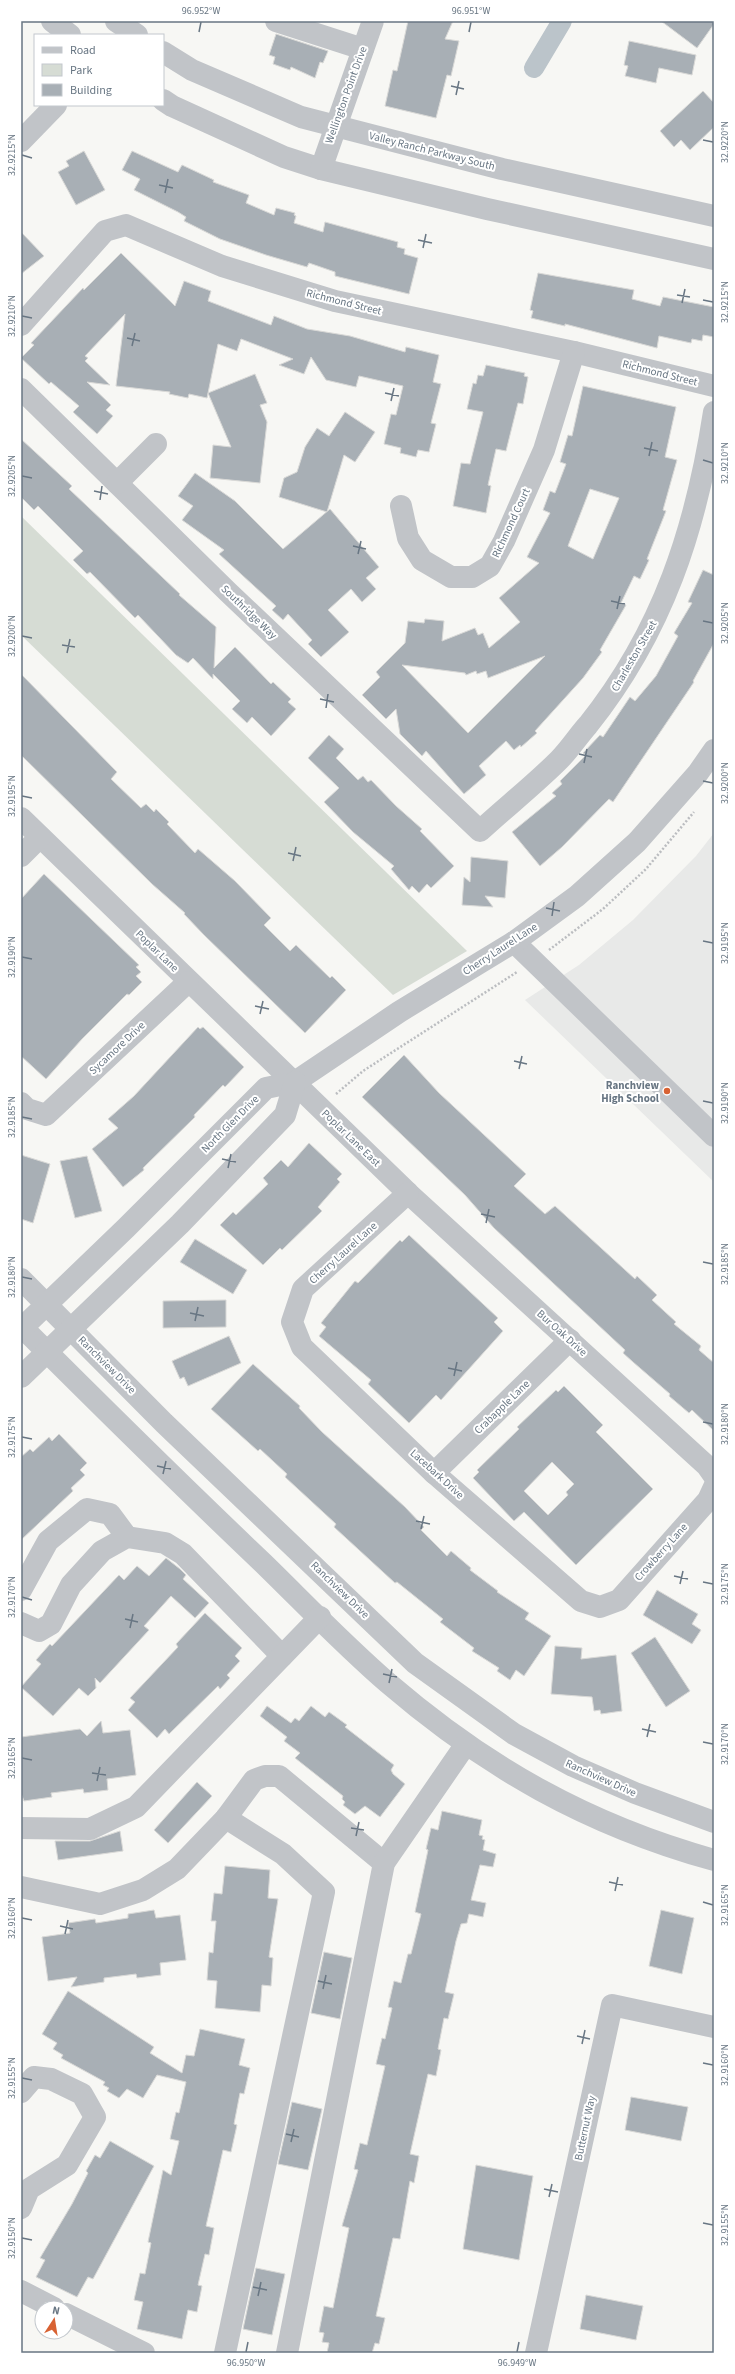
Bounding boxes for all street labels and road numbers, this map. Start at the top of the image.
street label: Wellington Point Drive [321,44,371,146]
street label: Valley Ranch Parkway South [368,128,496,174]
street label: Richmond Street [305,285,383,319]
street label: Richmond Street [621,356,699,390]
street label: Richmond Court [488,486,534,560]
street label: Southridge Way [218,581,280,643]
street label: Charleston Street [608,618,661,694]
street label: Cherry Laurel Lane [460,919,541,979]
street label: Poplar Lane [132,927,182,976]
street label: Sycamore Drive [86,1018,149,1078]
street label: North Glen Drive [198,1091,263,1156]
street label: Poplar Lane East [318,1106,384,1170]
street label: Cherry Laurel Lane [306,1218,381,1287]
street label: Bur Oak Drive [534,1306,591,1360]
street label: Ranchview Drive [75,1333,140,1398]
street label: Crabapple Lane [471,1376,533,1437]
street label: Lacebark Drive [407,1446,468,1503]
street label: Crowberry Lane [631,1519,691,1584]
street label: Ranchview Drive [307,1558,373,1622]
street label: Ranchview Drive [563,1756,639,1801]
street label: Butternut Way [571,2094,599,2162]

